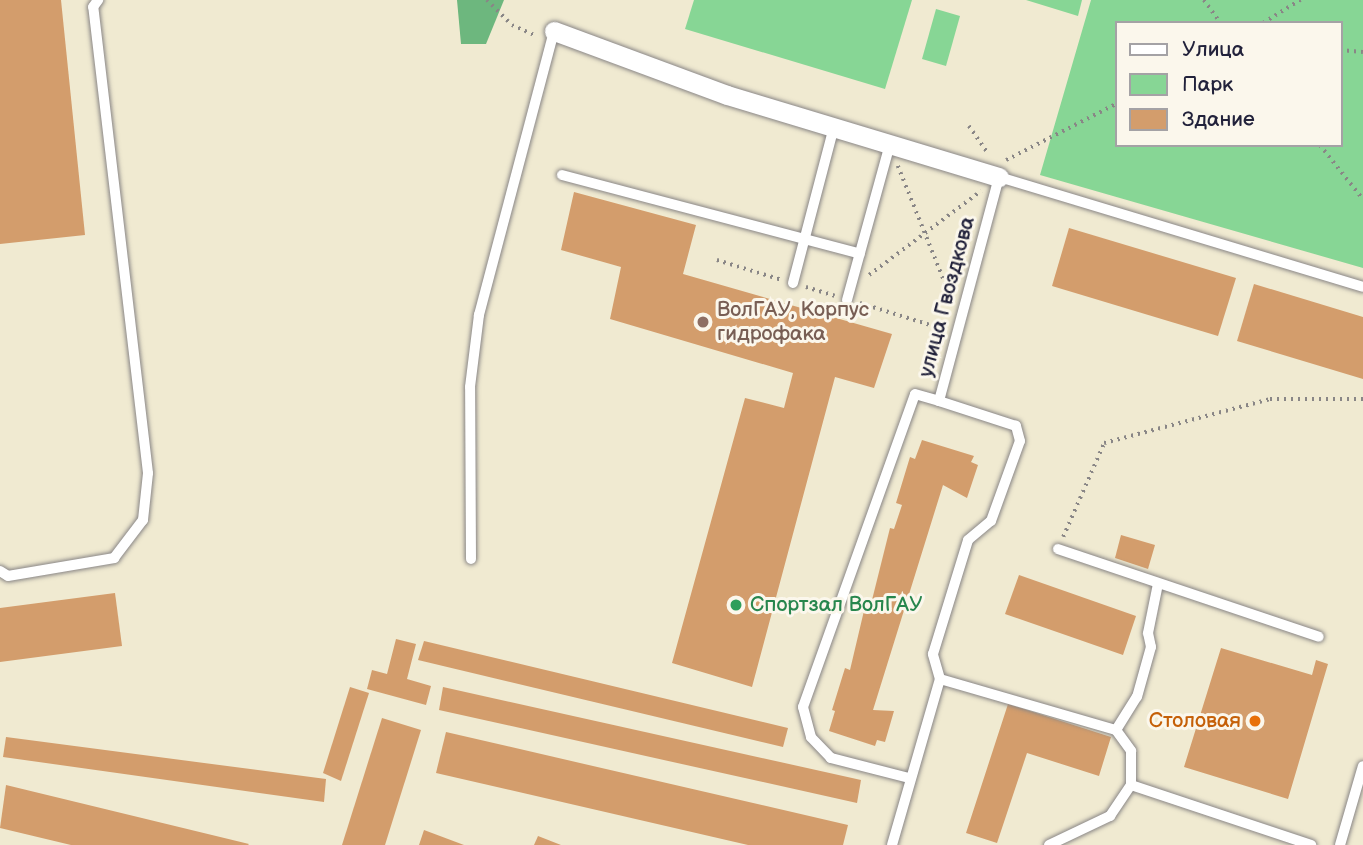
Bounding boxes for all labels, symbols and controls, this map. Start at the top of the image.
legend [1114,21,1342,147]
text: Улица [1182,37,1244,62]
text: Парк [1182,72,1233,97]
text: Здание [1182,107,1255,132]
street label: улица Гвоздкова [913,214,981,380]
place label: ВолГАУ, Корпус гидрофака [717,297,869,347]
marker: ВолГАУ, Корпус гидрофака [695,314,711,330]
place label: Спортзал ВолГАУ [750,592,923,618]
marker: Спортзал ВолГАУ [728,597,744,613]
place label: Столовая [1149,708,1241,734]
marker: Столовая [1247,713,1263,729]

